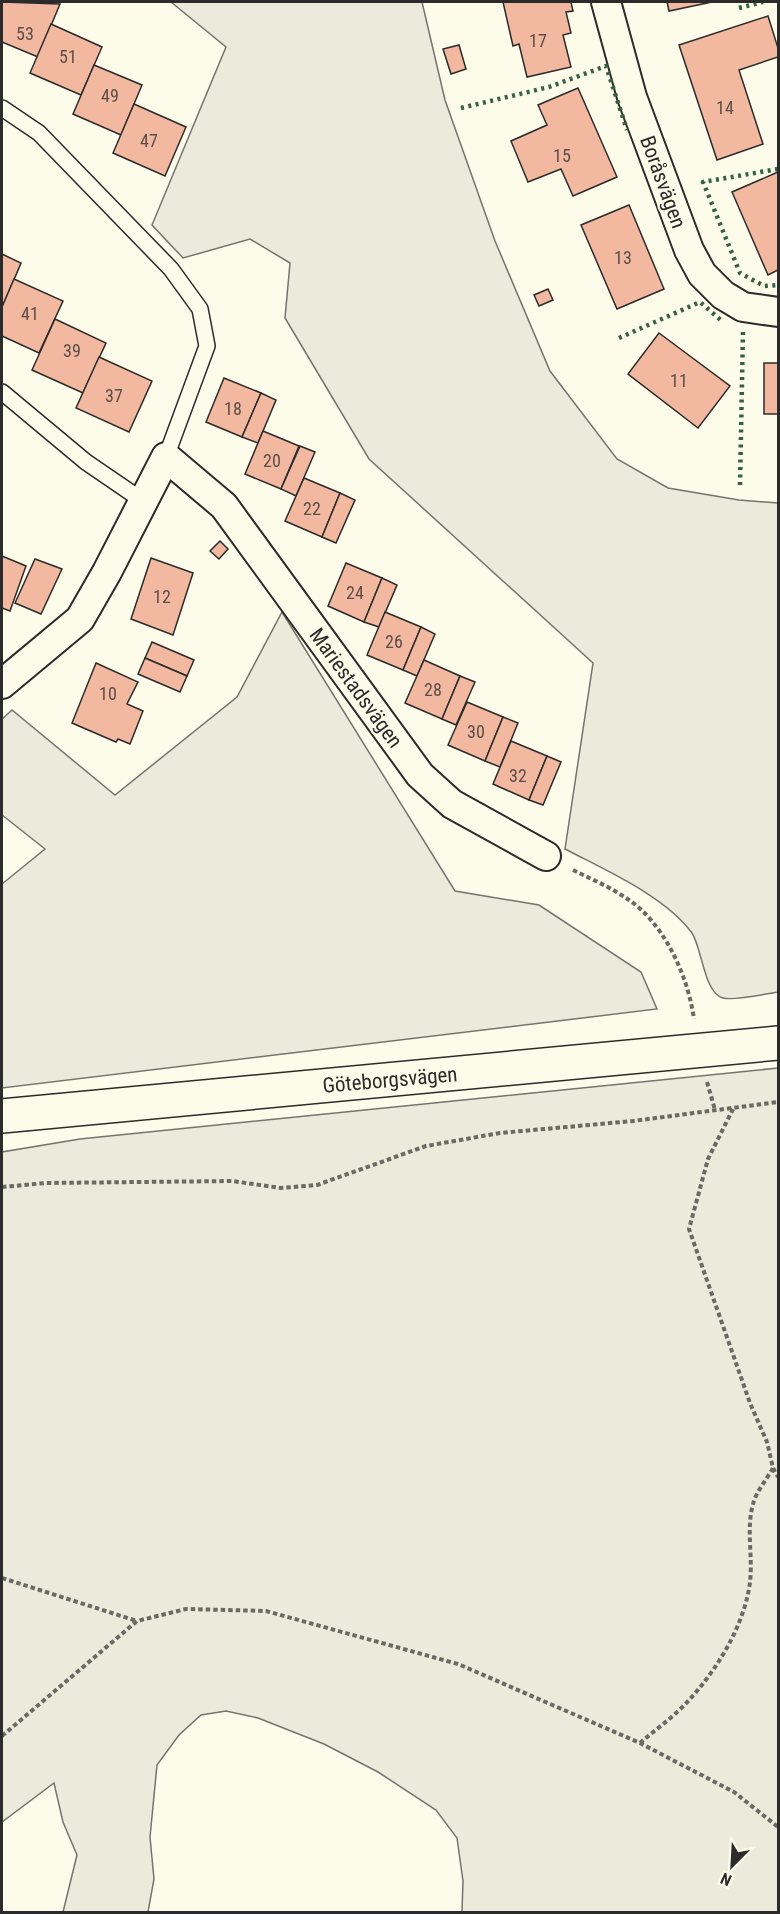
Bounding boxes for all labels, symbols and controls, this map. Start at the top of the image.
house number: 53 [16,23,34,44]
house number: 17 [529,30,547,51]
house number: 51 [59,46,77,67]
house number: 49 [101,85,119,106]
house number: 14 [716,97,734,118]
house number: 47 [140,130,158,151]
street label: Boråsvägen [635,132,691,232]
house number: 15 [553,145,571,166]
house number: 13 [614,247,632,268]
house number: 41 [21,303,39,324]
house number: 39 [63,340,81,361]
house number: 11 [670,370,688,391]
house number: 37 [105,385,123,406]
house number: 18 [224,398,242,419]
house number: 20 [263,450,281,471]
house number: 22 [303,498,321,519]
house number: 24 [346,582,364,603]
house number: 12 [153,586,171,607]
street label: Mariestadsvägen [305,623,407,753]
house number: 26 [385,631,403,652]
house number: 28 [424,679,442,700]
house number: 10 [99,683,117,704]
house number: 30 [467,721,485,742]
house number: 32 [509,765,527,786]
street label: Göteborgsvägen [322,1062,458,1098]
north arrow [702,1836,762,1896]
text: N [718,1869,734,1890]

